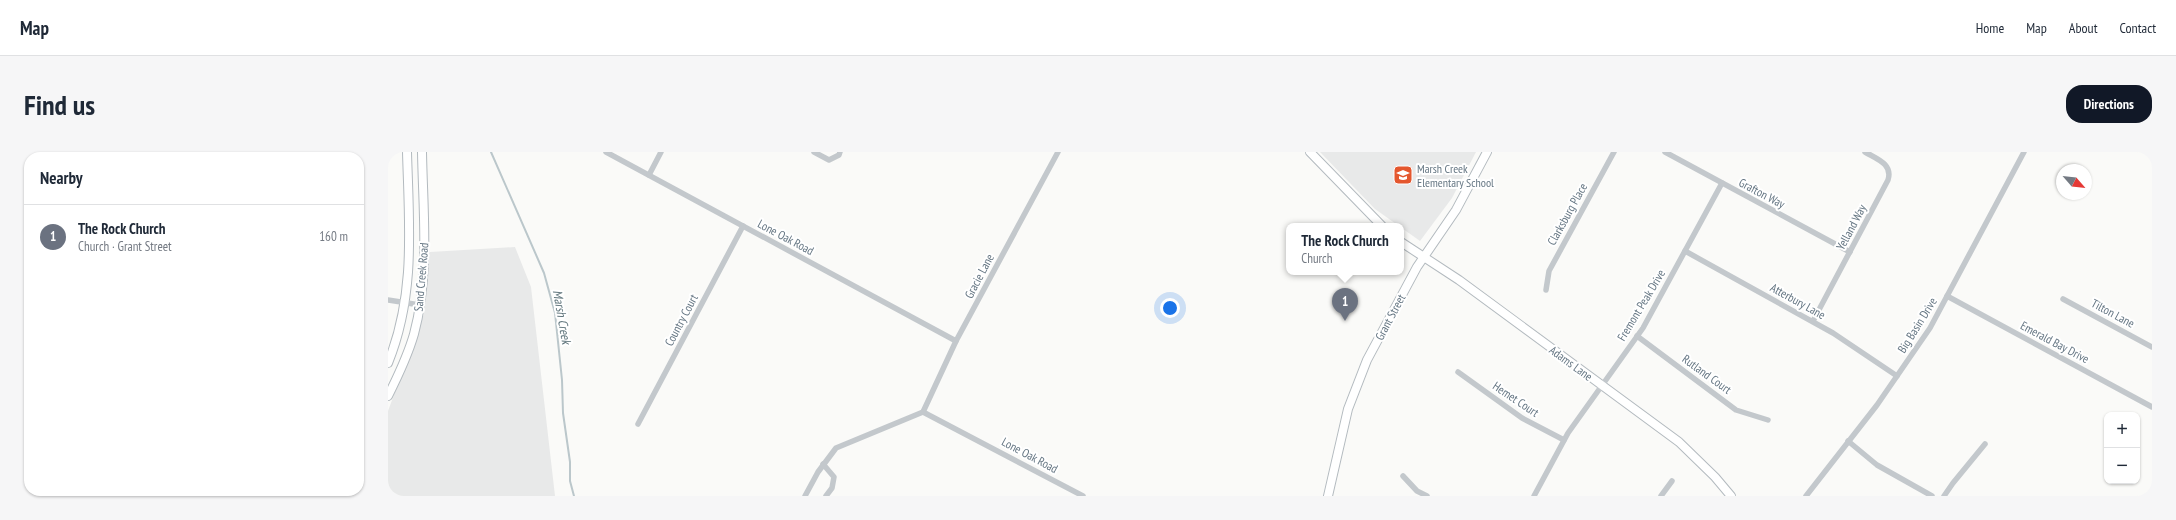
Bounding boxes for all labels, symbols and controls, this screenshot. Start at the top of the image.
text: Map [20,16,49,40]
text: Home [1976,19,2004,37]
text: Map [2026,19,2047,37]
text: About [2069,19,2098,37]
text: Contact [2120,19,2156,37]
button: Directions [2066,85,2152,123]
text: Find us [24,86,95,123]
place label: Marsh Creek Elementary School [1417,161,1494,190]
school or university icon: Marsh Creek Elementary School [1392,164,1414,186]
north arrow [2056,164,2092,200]
text: Nearby [40,167,83,189]
street label: Grafton Way [1736,175,1788,212]
street label: Clarksburg Place [1544,180,1590,248]
street label: Yelland Way [1833,201,1870,252]
street label: Lone Oak Road [755,216,817,258]
text: The Rock Church [78,219,166,238]
popup [1286,223,1404,275]
text: 1 [50,228,56,245]
text: 160 m [319,228,348,245]
text: The Rock Church [1301,231,1389,250]
text: Church · Grant Street [78,238,172,255]
street label: Sand Creek Road [411,242,431,312]
text: Church [1301,250,1332,267]
street label: Gracie Lane [961,251,997,301]
street label: Fremont Peak Drive [1614,266,1668,344]
street label: Atterbury Lane [1768,280,1828,322]
water label: Marsh Creek [549,288,575,347]
pin: 1 [1332,288,1358,321]
street label: Country Court [661,291,701,348]
street label: Grant Street [1372,291,1409,343]
street label: Big Basin Drive [1894,294,1940,356]
street label: Tilton Lane [2089,295,2137,331]
your location [1160,298,1180,318]
street label: Emerald Bay Drive [2018,318,2092,366]
street label: Adams Lane [1546,342,1596,384]
street label: Rutland Court [1679,351,1735,397]
street label: Hemet Court [1490,378,1543,420]
map controls [2104,412,2140,484]
button: + [2104,412,2140,448]
street label: Lone Oak Road [999,434,1061,476]
button: − [2104,448,2140,484]

